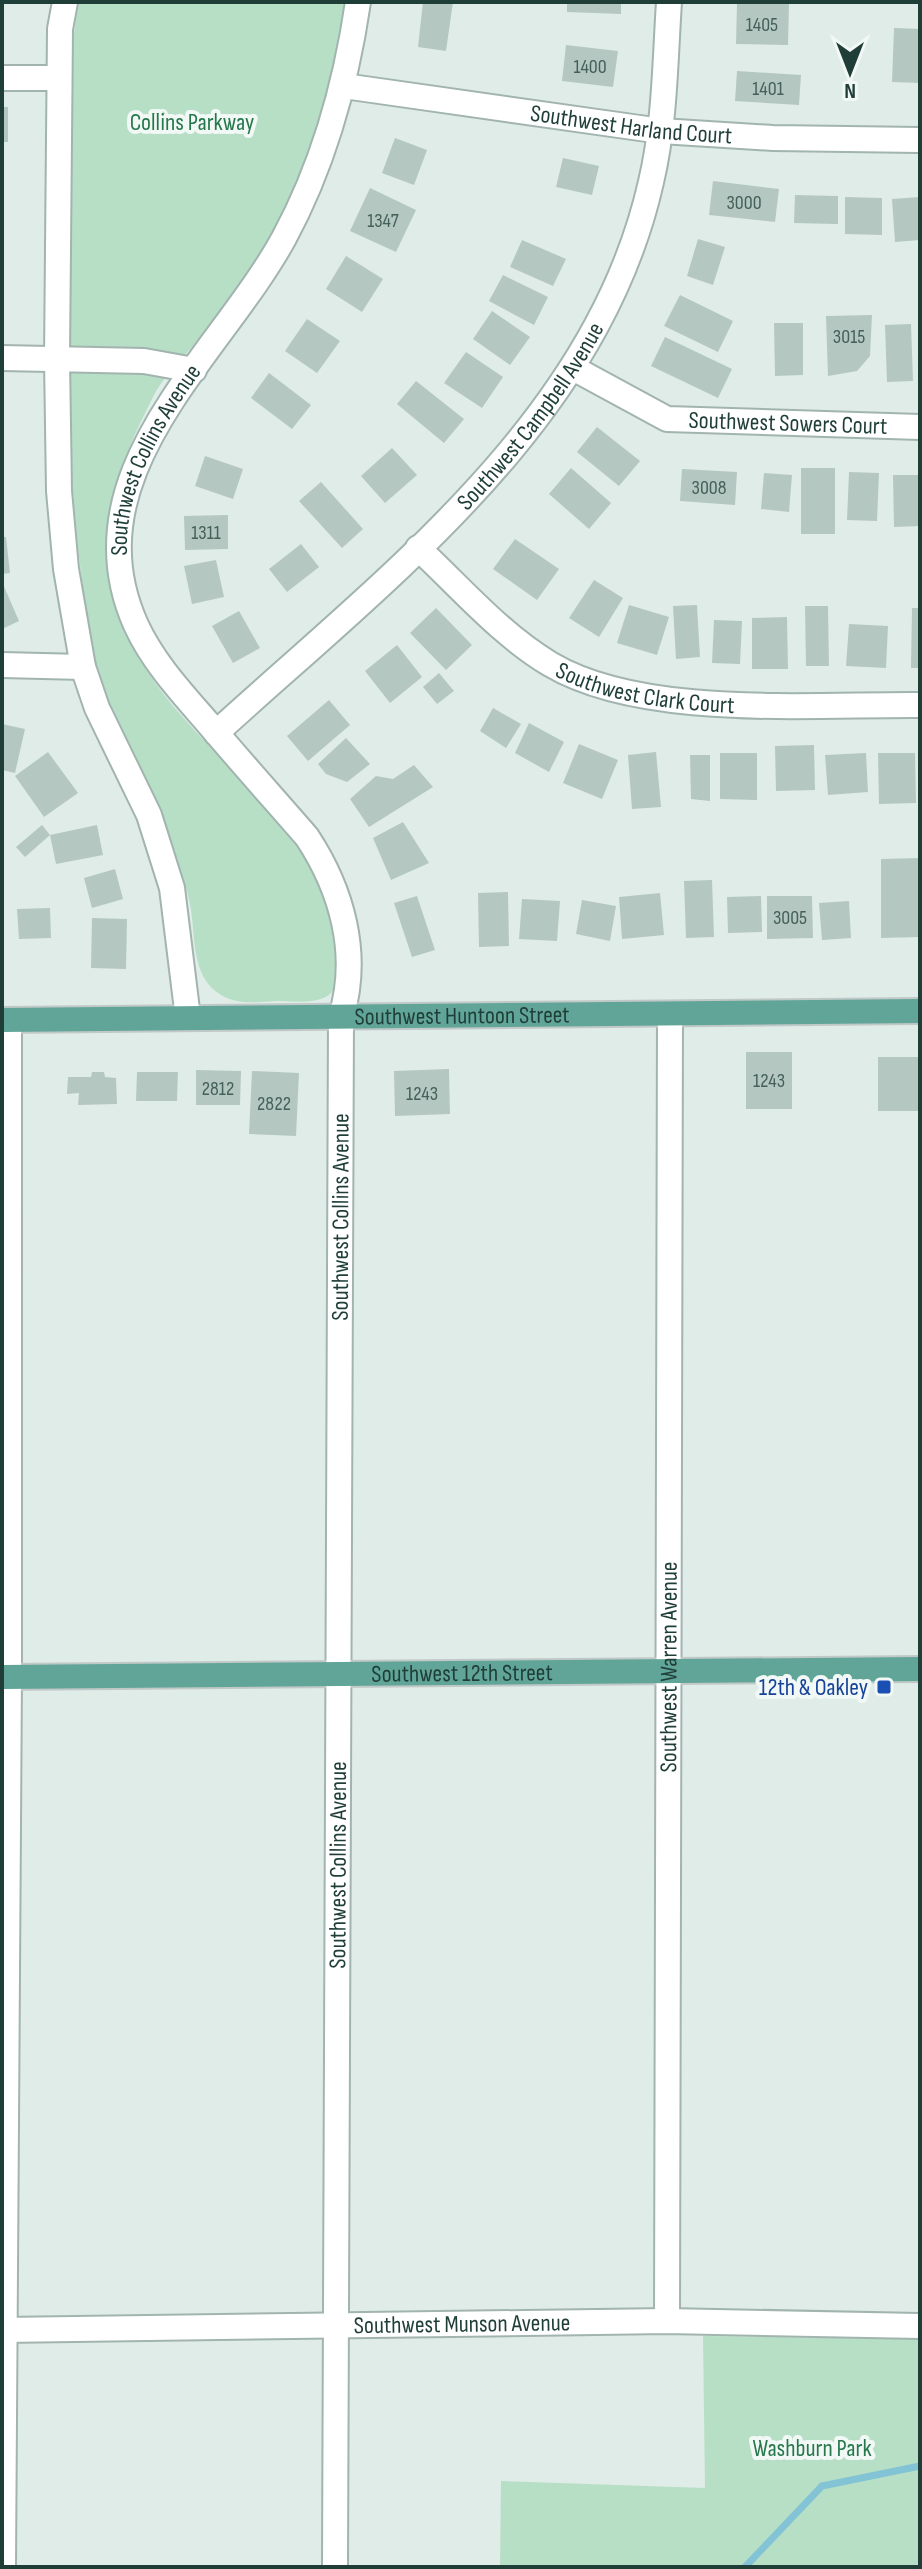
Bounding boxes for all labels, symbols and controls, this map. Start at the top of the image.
house number: 1405 [746,13,778,37]
north arrow [810,32,890,112]
house number: 1400 [573,55,607,79]
house number: 1401 [752,77,784,101]
text: N [844,77,856,104]
street label: Southwest Harland Court [529,99,733,150]
park label: Collins Parkway [130,108,254,137]
house number: 3000 [726,191,762,215]
house number: 1347 [367,209,399,233]
street label: Southwest Campbell Avenue [451,318,610,516]
house number: 3015 [833,325,865,349]
street label: Southwest Collins Avenue [105,359,207,556]
street label: Southwest Sowers Court [688,406,888,441]
house number: 3008 [692,476,726,500]
house number: 1311 [191,521,221,545]
street label: Southwest Clark Court [551,656,735,720]
house number: 3005 [773,906,807,930]
street label: Southwest Huntoon Street [354,1000,570,1032]
house number: 1243 [753,1069,785,1093]
house number: 2812 [202,1077,234,1101]
house number: 1243 [406,1082,438,1106]
house number: 2822 [257,1092,291,1116]
street label: Southwest Collins Avenue [326,1113,356,1321]
street label: Southwest Warren Avenue [654,1562,684,1772]
street label: Southwest 12th Street [371,1658,553,1689]
place label: 12th & Oakley [759,1673,868,1702]
marker: 12th & Oakley [875,1678,893,1696]
street label: Southwest Collins Avenue [323,1761,353,1969]
street label: Southwest Munson Avenue [353,2308,571,2340]
park label: Washburn Park [752,2434,872,2463]

